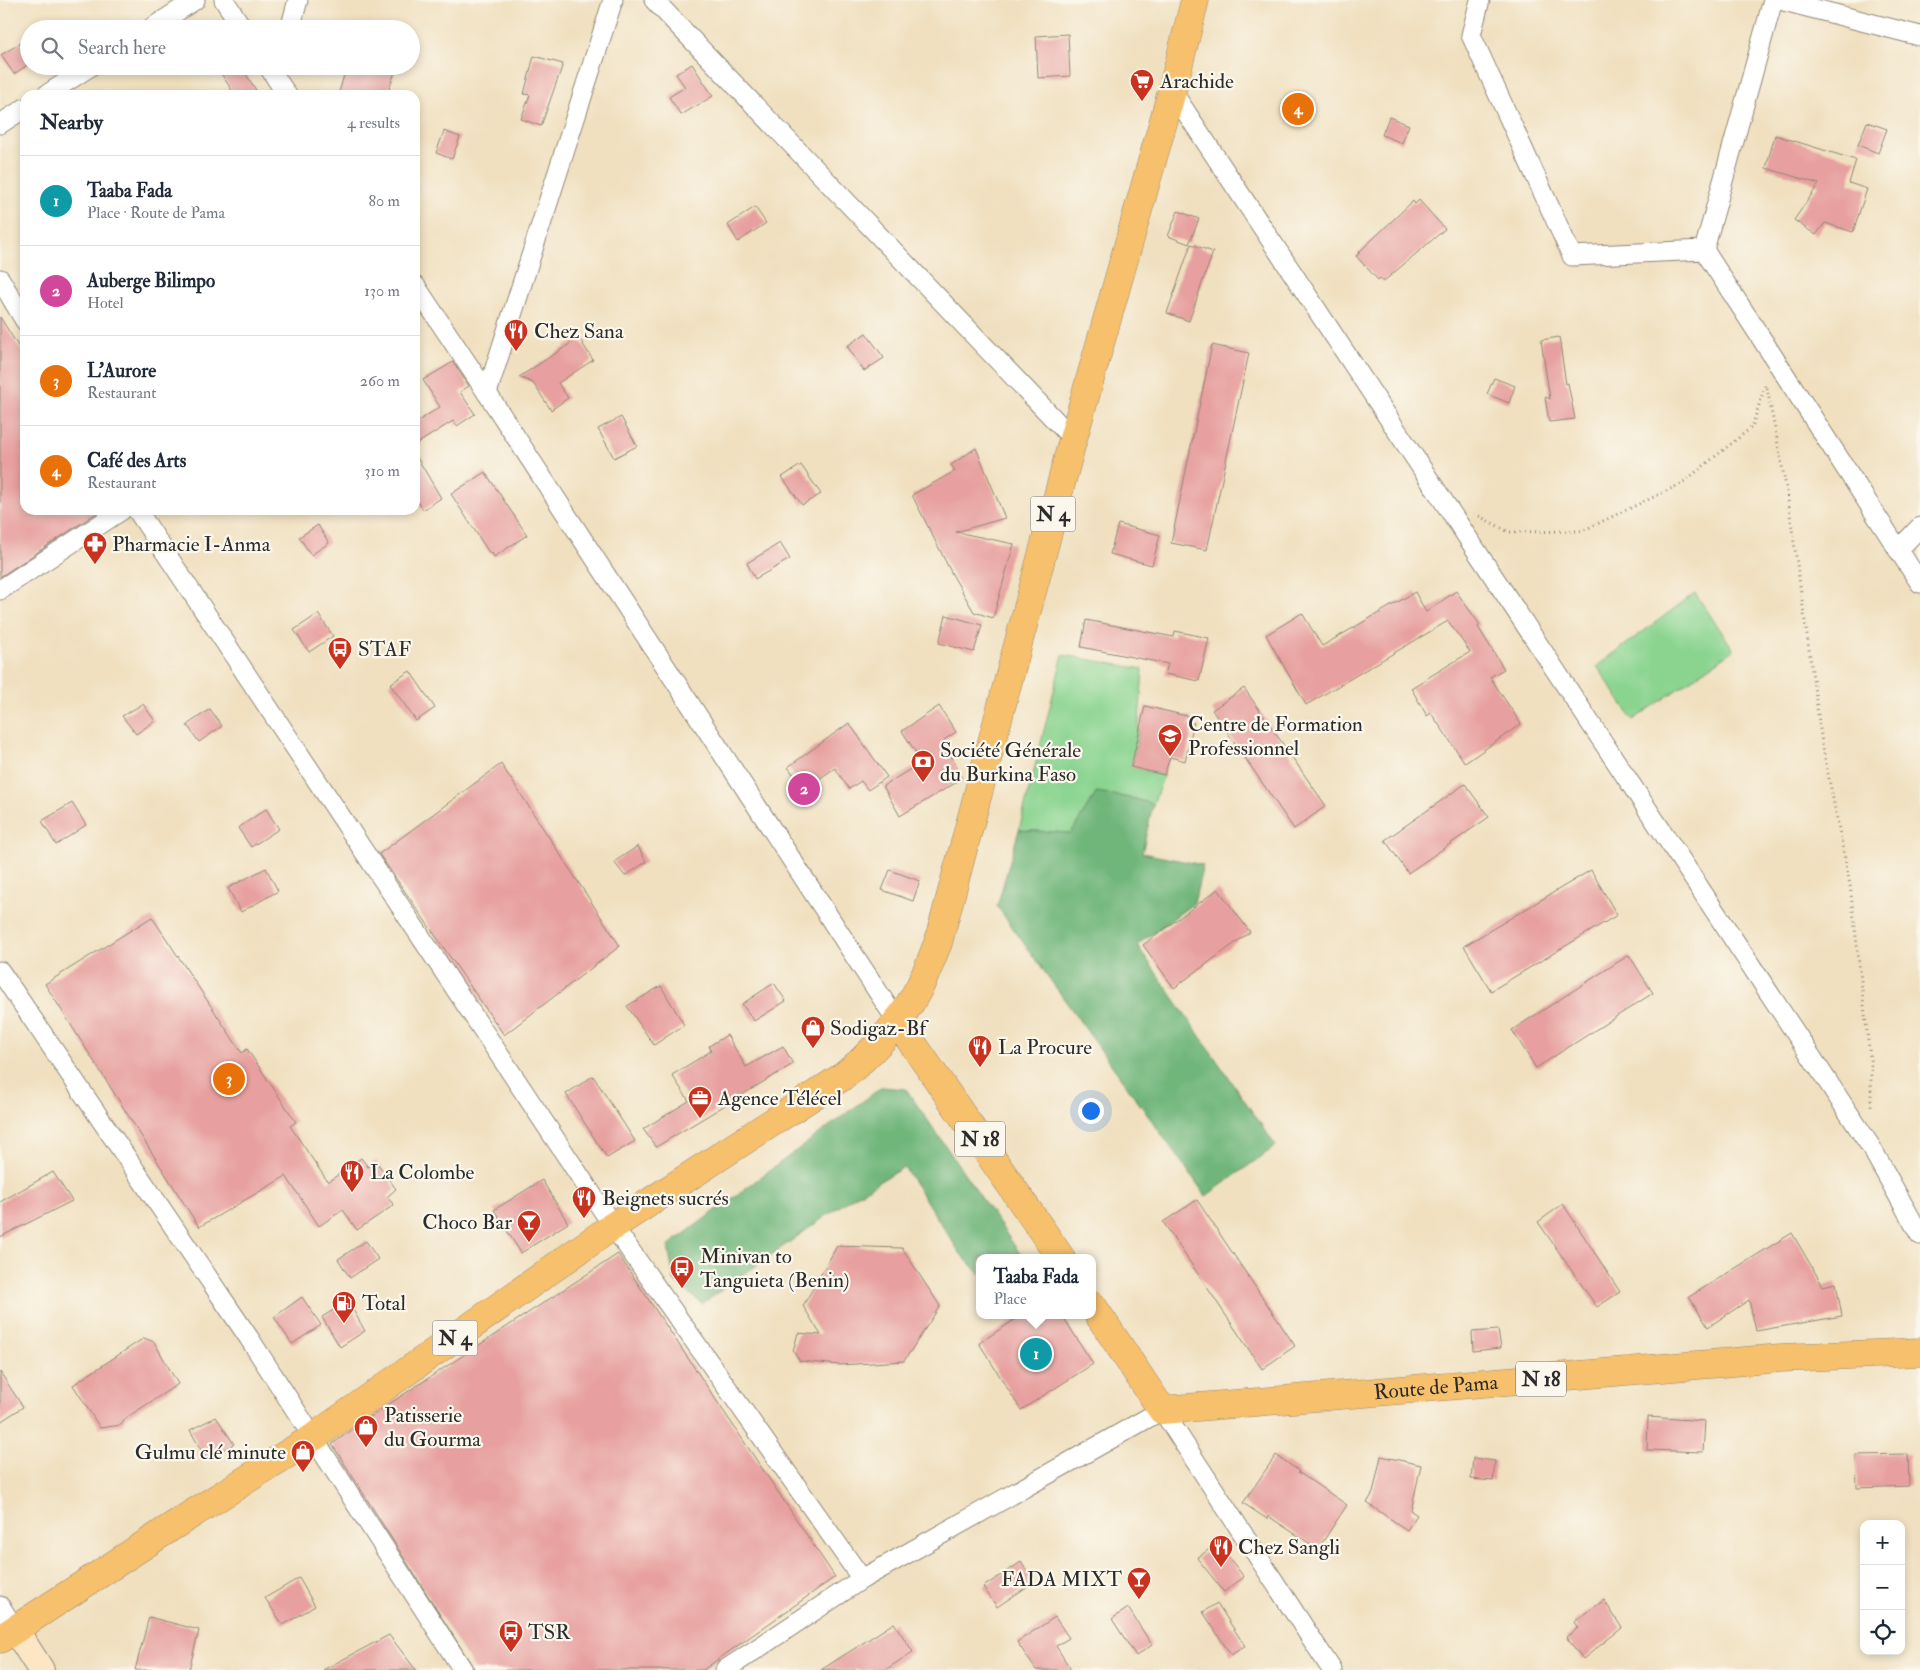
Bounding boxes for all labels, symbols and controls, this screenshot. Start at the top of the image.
search box [20,20,420,75]
icon: search [38,34,66,62]
text: Search here [78,36,166,60]
supermarket icon: Arachide [1129,68,1155,102]
place label: Arachide [1159,68,1234,95]
pin: 4 [1282,90,1314,128]
text: Nearby [40,109,103,136]
text: 4 results [347,113,400,133]
text: Taaba Fada [87,179,172,203]
text: 1 [53,191,59,211]
text: 80 m [369,191,400,211]
text: Place · Route de Pama [87,203,225,223]
text: Auberge Bilimpo [87,269,215,293]
text: 2 [52,281,60,301]
text: 130 m [364,281,400,301]
text: Hotel [87,293,124,313]
restaurant icon: Chez Sana [503,318,529,352]
place label: Chez Sana [534,318,624,345]
text: L'Aurore [87,359,156,383]
text: 3 [53,371,59,391]
text: 260 m [360,371,400,391]
text: Restaurant [87,383,156,403]
text: Café des Arts [87,449,186,473]
text: 4 [52,461,60,481]
text: 310 m [364,461,400,481]
text: Restaurant [87,473,156,493]
road number: N 4 [1030,496,1076,532]
pharmacy icon: Pharmacie I-Anma [82,531,108,565]
place label: Pharmacie I-Anma [112,531,271,558]
bus stop icon: STAF [327,636,353,670]
place label: STAF [358,636,411,663]
place label: Centre de Formation Professionnel [1188,711,1363,762]
school or university icon: Centre de Formation Professionnel [1157,723,1183,757]
place label: Société Générale du Burkina Faso [940,737,1081,788]
bank icon: Société Générale du Burkina Faso [910,749,936,783]
pin: 2 [788,770,820,808]
shop icon: Sodigaz-Bf [800,1015,826,1049]
place label: Sodigaz-Bf [830,1015,929,1042]
restaurant icon: La Procure [967,1034,993,1068]
place label: La Procure [998,1034,1092,1061]
pin: 3 [213,1060,245,1098]
office icon: Agence Télécel [687,1085,713,1119]
place label: Agence Télécel [717,1085,843,1112]
your location [1078,1098,1104,1124]
road number: N 18 [955,1122,1005,1156]
restaurant icon: La Colombe [339,1159,365,1193]
place label: La Colombe [370,1159,475,1186]
restaurant icon: Beignets sucrés [571,1185,597,1219]
place label: Beignets sucrés [602,1185,729,1212]
place label: Choco Bar [422,1209,512,1236]
bar icon: Choco Bar [516,1209,542,1243]
place label: Minivan to Tanguieta (Benin) [700,1243,849,1294]
popup [976,1254,1096,1319]
bus stop icon: Minivan to Tanguieta (Benin) [669,1255,695,1289]
text: Taaba Fada [993,1265,1079,1289]
text: Place [993,1289,1027,1309]
fuel station icon: Total [331,1290,357,1324]
place label: Total [362,1290,406,1317]
road number: N 4 [432,1320,478,1356]
pin: 1 [1020,1335,1052,1373]
road number: N 18 [1516,1362,1566,1396]
street label: Route de Pama [1373,1369,1500,1406]
place label: Patisserie du Gourma [384,1402,481,1453]
shop icon: Patisserie du Gourma [353,1414,379,1448]
place label: Gulmu clé minute [135,1439,286,1466]
shop icon: Gulmu clé minute [290,1439,316,1473]
map controls [1860,1520,1905,1655]
button: + [1860,1520,1905,1565]
restaurant icon: Chez Sangli [1208,1534,1234,1568]
place label: Chez Sangli [1238,1534,1341,1561]
button: − [1860,1565,1905,1610]
place label: FADA MIXT [1001,1566,1122,1593]
bar icon: FADA MIXT [1126,1566,1152,1600]
button: locate [1860,1610,1905,1655]
bus stop icon: TSR [498,1619,524,1653]
place label: TSR [528,1619,571,1646]

